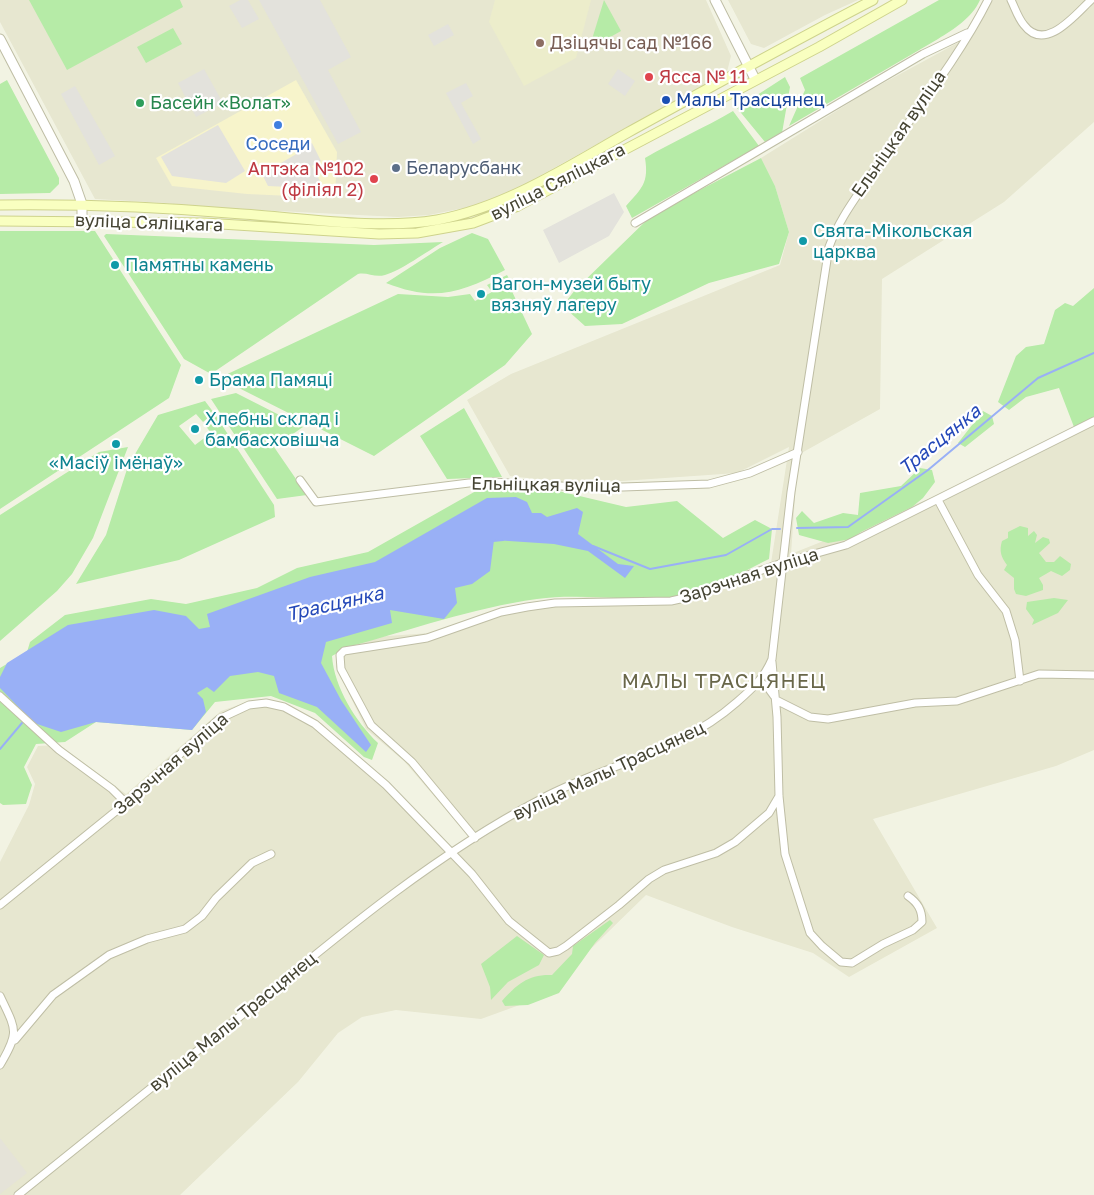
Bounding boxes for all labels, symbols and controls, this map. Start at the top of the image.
place label: Дзіцячы сад №166 [550,32,712,54]
marker: Дзіцячы сад №166 [534,37,546,49]
place label: Ясса № 11 [659,66,747,88]
street label: Ельніцкая вуліца [847,67,951,201]
marker: Ясса № 11 [643,71,655,83]
place label: Малы Трасцянец [676,89,825,111]
place label: Басейн «Волат» [150,92,291,114]
marker: Малы Трасцянец [660,94,672,106]
marker: Басейн «Волат» [134,97,146,109]
marker: Соседи [272,119,284,131]
place label: Соседи [246,133,310,155]
street label: вуліца Сяліцкага [487,139,629,225]
place label: Беларусбанк [406,157,521,179]
place label: Аптэка №102 (філіял 2) [248,158,364,200]
marker: Беларусбанк [390,162,402,174]
marker: Аптэка №102 (філіял 2) [368,173,380,185]
street label: вуліца Сяліцкага [74,210,224,236]
place label: Свята-Мікольская царква [813,220,973,262]
marker: Свята-Мікольская царква [797,235,809,247]
place label: Памятны камень [125,254,273,276]
marker: Памятны камень [109,259,121,271]
place label: Вагон-музей быту вязняў лагеру [491,273,651,316]
marker: Вагон-музей быту вязняў лагеру [475,288,487,300]
place label: Брама Памяці [209,369,333,391]
marker: Брама Памяці [193,374,205,386]
water label: Трасцянка [894,400,986,480]
place label: Хлебны склад і бамбасховішча [205,408,339,450]
marker: Хлебны склад і бамбасховішча [189,423,201,435]
marker: «Масіў імёнаў» [110,438,122,450]
place label: «Масіў імёнаў» [49,452,183,474]
street label: Ельніцкая вуліца [471,473,621,497]
street label: Зарэчная вуліца [677,543,821,609]
water label: Трасцянка [284,582,386,626]
district label: МАЛЫ ТРАСЦЯНЕЦ [620,670,828,694]
street label: Зарэчная вуліца [109,708,233,820]
street label: вуліца Малы Трасцянец [510,717,708,825]
street label: вуліца Малы Трасцянец [145,948,321,1096]

